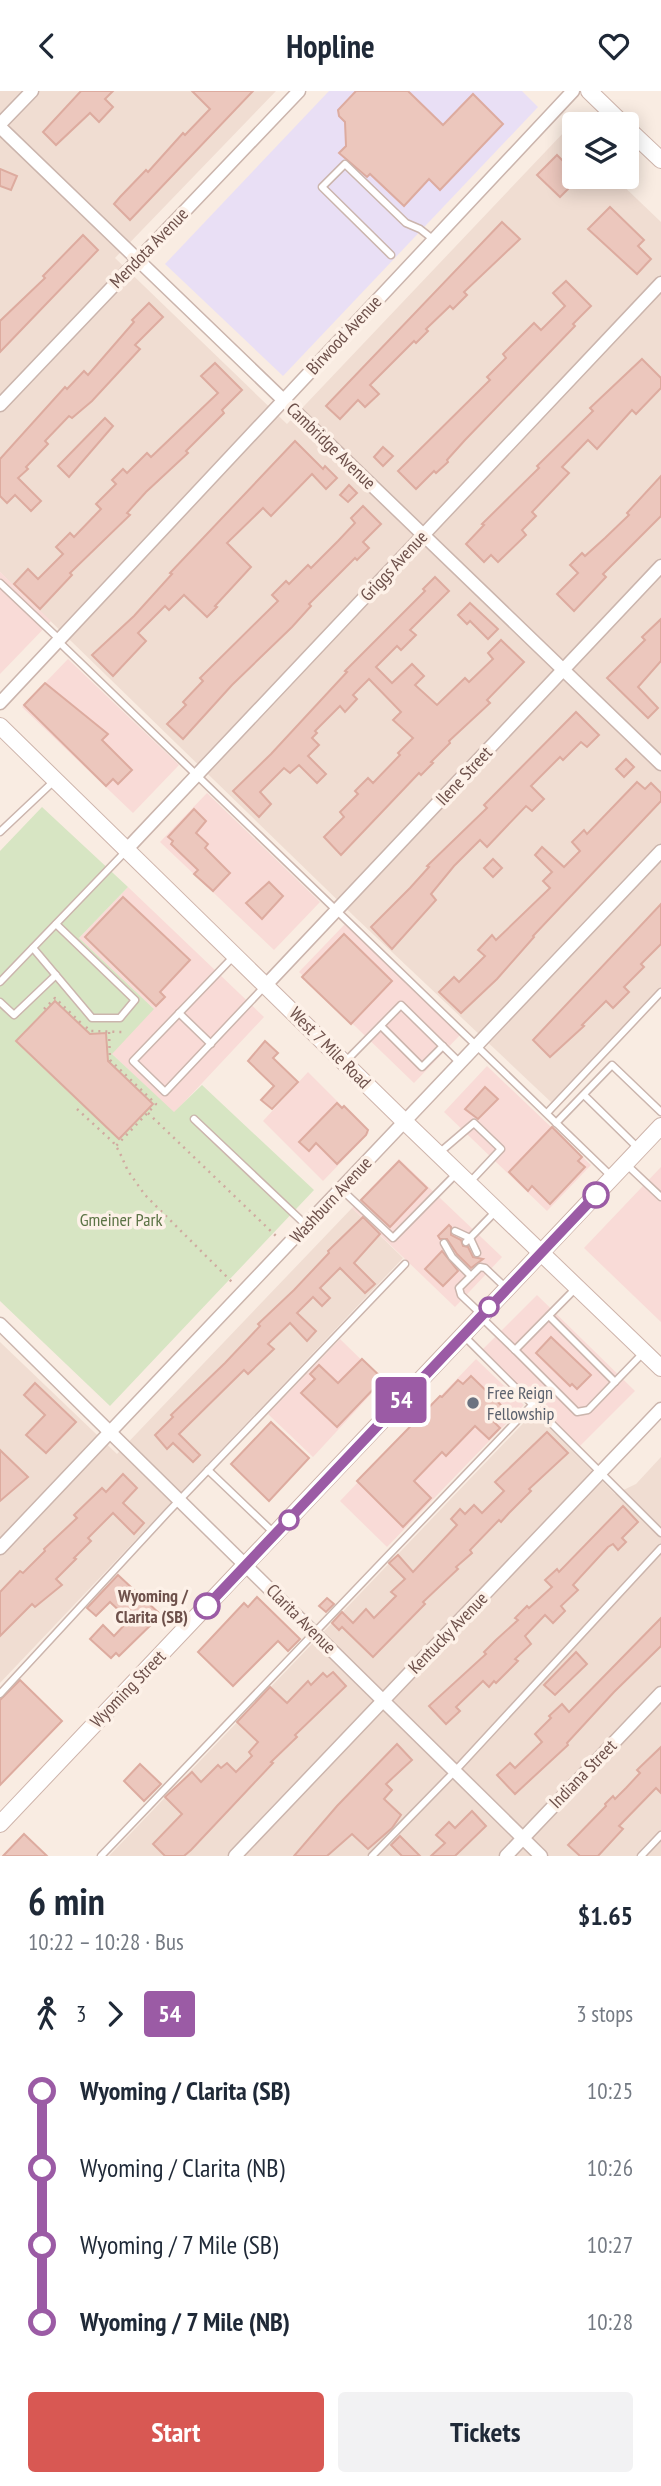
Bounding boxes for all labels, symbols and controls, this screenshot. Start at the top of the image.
text: Hopline [286,25,375,67]
icon: back [28,27,66,65]
icon: heart [595,27,633,65]
map controls [562,112,639,189]
button: layers [562,112,639,189]
street label: Mendota Avenue [104,202,193,293]
street label: Birwood Avenue [301,290,386,379]
street label: Cambridge Avenue [282,397,381,494]
street label: Griggs Avenue [355,526,432,606]
street label: Ilene Street [431,741,497,810]
street label: West 7 Mile Road [285,1002,376,1093]
street label: Washburn Avenue [285,1152,377,1248]
unlabelled marker [583,1182,609,1208]
park label: Gmeiner Park [80,1208,162,1231]
unlabelled marker [479,1297,499,1317]
line badge: 54 [370,1377,432,1423]
place label: Free Reign Fellowship [487,1381,554,1425]
text: 54 [390,1384,412,1415]
marker: Free Reign Fellowship [465,1395,481,1411]
unlabelled marker [279,1510,299,1530]
street label: Clarita Avenue [262,1579,341,1658]
place label: Wyoming / Clarita (SB) [116,1584,189,1628]
street label: Kentucky Avenue [403,1587,492,1678]
marker: Wyoming / Clarita (SB) [194,1593,220,1619]
street label: Wyoming Street [85,1645,170,1732]
street label: Indiana Street [544,1734,621,1813]
text: 6 min [28,1876,105,1925]
text: $1.65 [578,1899,633,1932]
text: 10:22 – 10:28 · Bus [28,1927,184,1956]
icon: walk [28,1995,66,2033]
icon: forward [96,1995,134,2033]
text: 54 [158,1998,181,2029]
text: 3 [76,1999,86,2028]
text: 3 stops [576,1999,633,2028]
text: Wyoming / Clarita (SB) [80,2074,291,2107]
text: 10:25 [587,2076,633,2105]
text: Wyoming / Clarita (NB) [80,2151,285,2184]
text: 10:26 [587,2153,633,2182]
text: Wyoming / 7 Mile (SB) [80,2228,278,2261]
text: 10:27 [587,2230,633,2259]
text: Wyoming / 7 Mile (NB) [80,2305,290,2338]
text: 10:28 [587,2307,633,2336]
button: Start [28,2392,324,2472]
button: Tickets [338,2392,633,2472]

